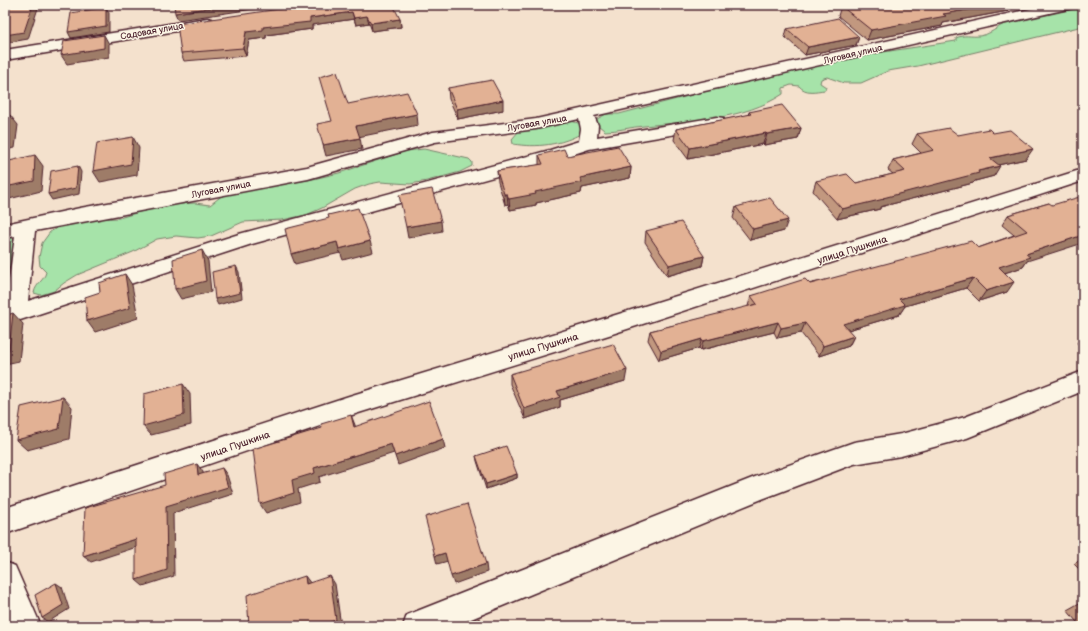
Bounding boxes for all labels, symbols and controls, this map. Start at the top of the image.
street label: Садовая улица [120,20,185,42]
street label: Луговая улица [822,42,884,67]
street label: Луговая улица [505,113,568,134]
street label: Луговая улица [190,178,252,201]
street label: улица Пушкина [816,233,889,267]
street label: улица Пушкина [507,331,580,363]
street label: улица Пушкина [199,428,272,463]

